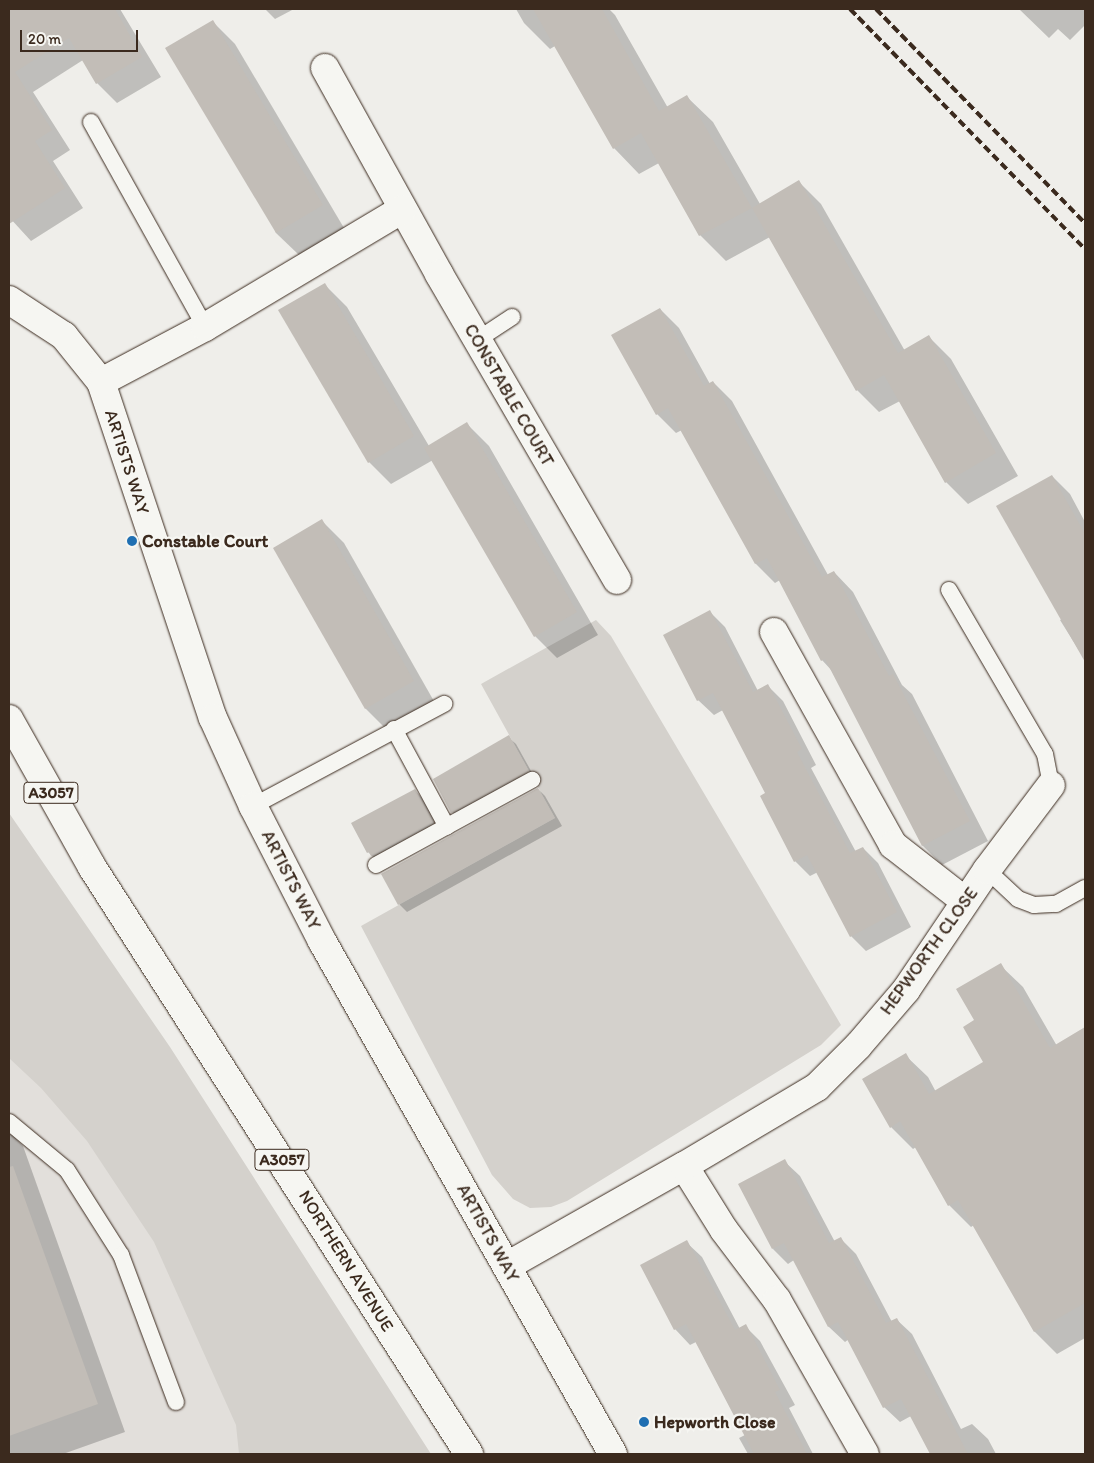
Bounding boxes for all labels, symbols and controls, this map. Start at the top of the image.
scale bar [22,20,140,52]
text: 20 m [28,30,61,48]
street label: CONSTABLE COURT [459,320,559,470]
street label: ARTISTS WAY [100,407,154,517]
place label: Constable Court [142,530,268,552]
marker: Constable Court [126,535,138,547]
road number: A3057 [22,780,80,806]
street label: ARTISTS WAY [257,827,325,933]
street label: HEPWORTH CLOSE [875,883,983,1019]
road number: A3057 [253,1146,311,1174]
street label: ARTISTS WAY [452,1180,524,1286]
street label: NORTHERN AVENUE [294,1187,398,1335]
place label: Hepworth Close [654,1411,776,1433]
marker: Hepworth Close [638,1416,650,1428]

